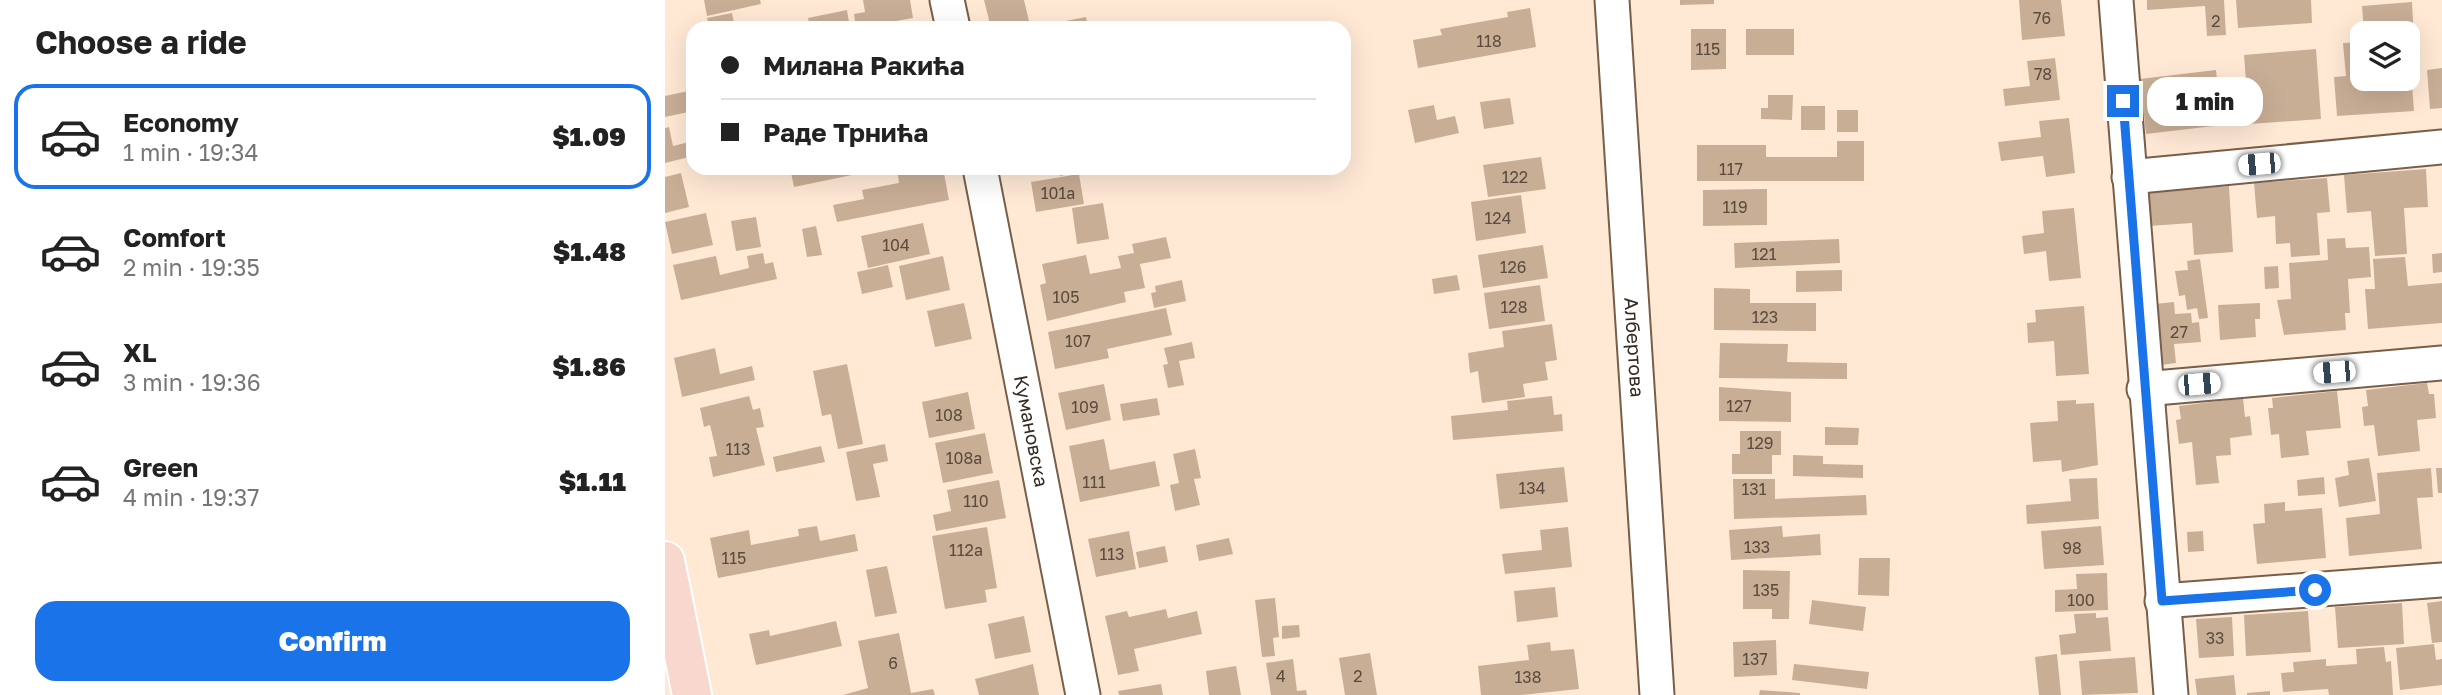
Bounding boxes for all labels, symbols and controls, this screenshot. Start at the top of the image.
house number: 76 [2033,8,2051,28]
house number: 2 [2211,11,2221,31]
map controls [2350,21,2420,91]
button: layers [2350,21,2420,91]
text: Choose a ride [35,23,247,61]
house number: 118 [1476,31,1502,51]
house number: 115 [1696,39,1720,59]
text: Милана Ракића [763,50,965,81]
house number: 78 [2034,64,2052,84]
callout: 1 min [2147,76,2263,126]
route end [2107,85,2139,117]
text: 1 min [2176,87,2234,115]
icon: car [39,105,102,168]
text: Economy [123,107,239,138]
text: Раде Трнића [763,117,928,148]
text: $1.09 [552,121,626,152]
text: 1 min · 19:34 [123,138,258,166]
car [2238,152,2281,176]
house number: 117 [1719,159,1743,179]
house number: 122 [1502,167,1528,187]
house number: 101a [1041,183,1075,203]
house number: 119 [1722,197,1748,217]
house number: 124 [1485,208,1511,228]
icon: car [39,220,102,283]
text: Comfort [123,222,226,253]
house number: 104 [882,235,910,255]
text: $1.48 [553,236,626,267]
house number: 121 [1752,244,1777,264]
text: 2 min · 19:35 [123,253,260,281]
house number: 126 [1500,257,1526,277]
house number: 105 [1053,287,1079,307]
house number: 128 [1501,297,1527,317]
street label: Албертова [1620,297,1650,398]
house number: 123 [1752,307,1778,327]
house number: 27 [2170,322,2188,342]
house number: 107 [1065,331,1091,351]
icon: car [39,335,102,398]
text: XL [123,337,157,368]
text: $1.86 [552,351,626,382]
car [2313,360,2356,384]
text: 3 min · 19:36 [123,368,261,396]
car [2178,372,2221,396]
street label: Кумановска [1010,373,1054,489]
house number: 127 [1726,396,1752,416]
house number: 109 [1071,397,1099,417]
house number: 108 [935,405,963,425]
house number: 129 [1747,433,1773,453]
house number: 113 [726,439,750,459]
house number: 108a [946,448,982,468]
icon: car [39,450,102,513]
text: Green [123,452,198,483]
text: $1.11 [559,466,626,497]
house number: 111 [1082,472,1106,492]
house number: 134 [1519,478,1545,498]
house number: 131 [1742,479,1767,499]
text: 4 min · 19:37 [123,483,259,511]
house number: 110 [963,491,989,511]
house number: 133 [1744,537,1770,557]
house number: 98 [2062,538,2082,558]
house number: 112a [949,540,983,560]
house number: 113 [1100,544,1124,564]
house number: 115 [722,548,746,568]
route start [2299,574,2331,606]
house number: 135 [1753,580,1779,600]
house number: 100 [2067,590,2095,610]
button: Confirm [35,601,630,681]
house number: 33 [2206,628,2224,648]
house number: 137 [1742,649,1768,669]
house number: 6 [888,653,898,673]
house number: 4 [1276,666,1286,686]
house number: 2 [1353,666,1363,686]
house number: 138 [1515,667,1541,687]

